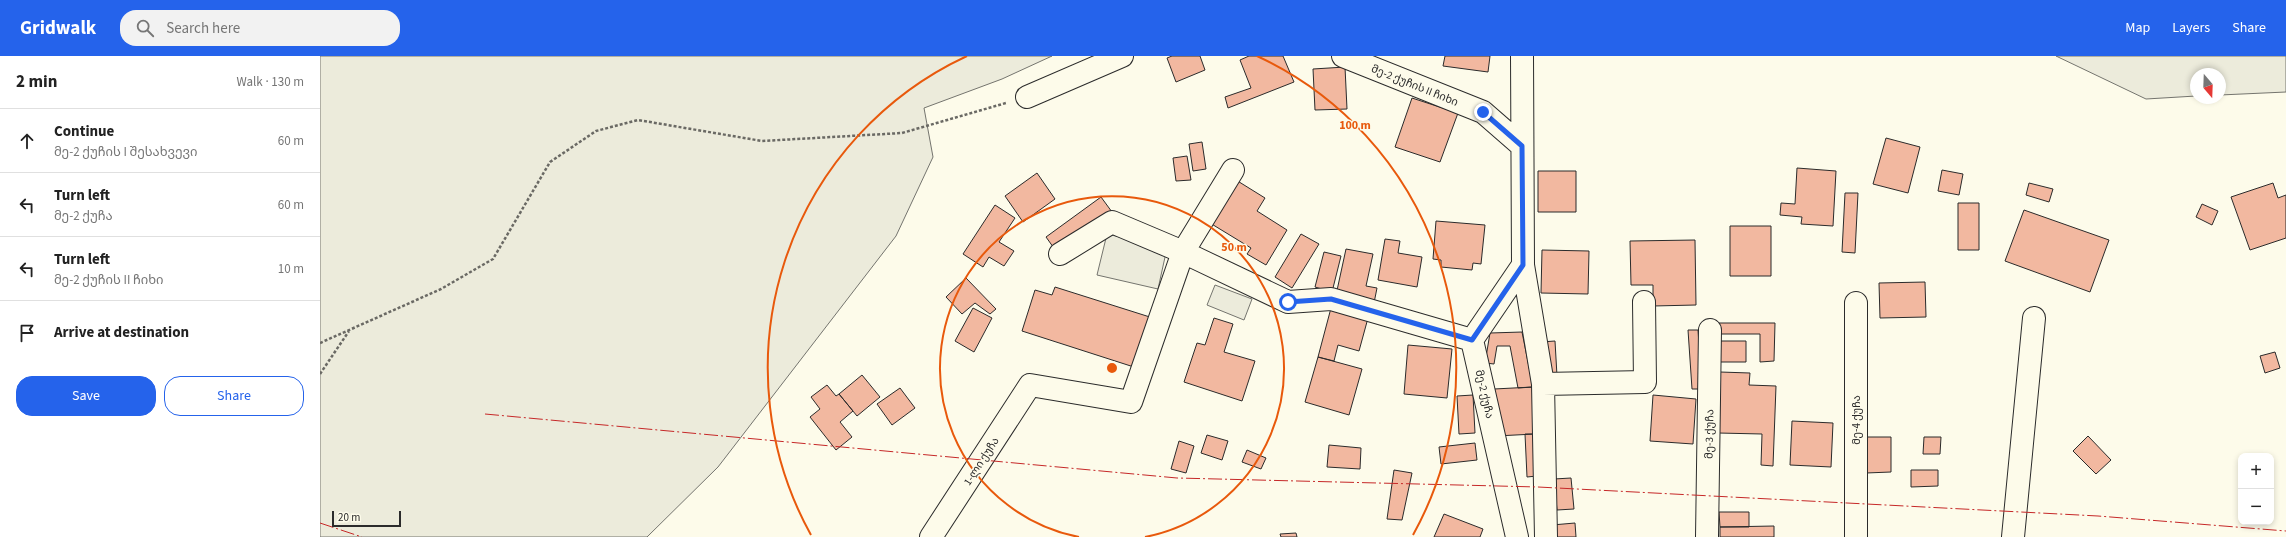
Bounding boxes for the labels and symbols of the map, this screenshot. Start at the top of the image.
street label: მე-2 ქუჩის II ჩიხი [1369,61,1461,110]
north arrow [2190,68,2226,104]
route end [1474,103,1492,121]
text: 100 m [1339,117,1371,134]
text: 50 m [1221,239,1247,256]
route start [1279,293,1297,311]
centre of rings [1105,361,1119,375]
street label: მე-2 ქუჩა [1472,368,1497,420]
street label: მე-4 ქუჩა [1849,395,1864,445]
street label: მე-3 ქუჩა [1702,409,1717,459]
street label: 1-ლი ქუჩა [960,434,1003,488]
scale bar [332,509,401,528]

